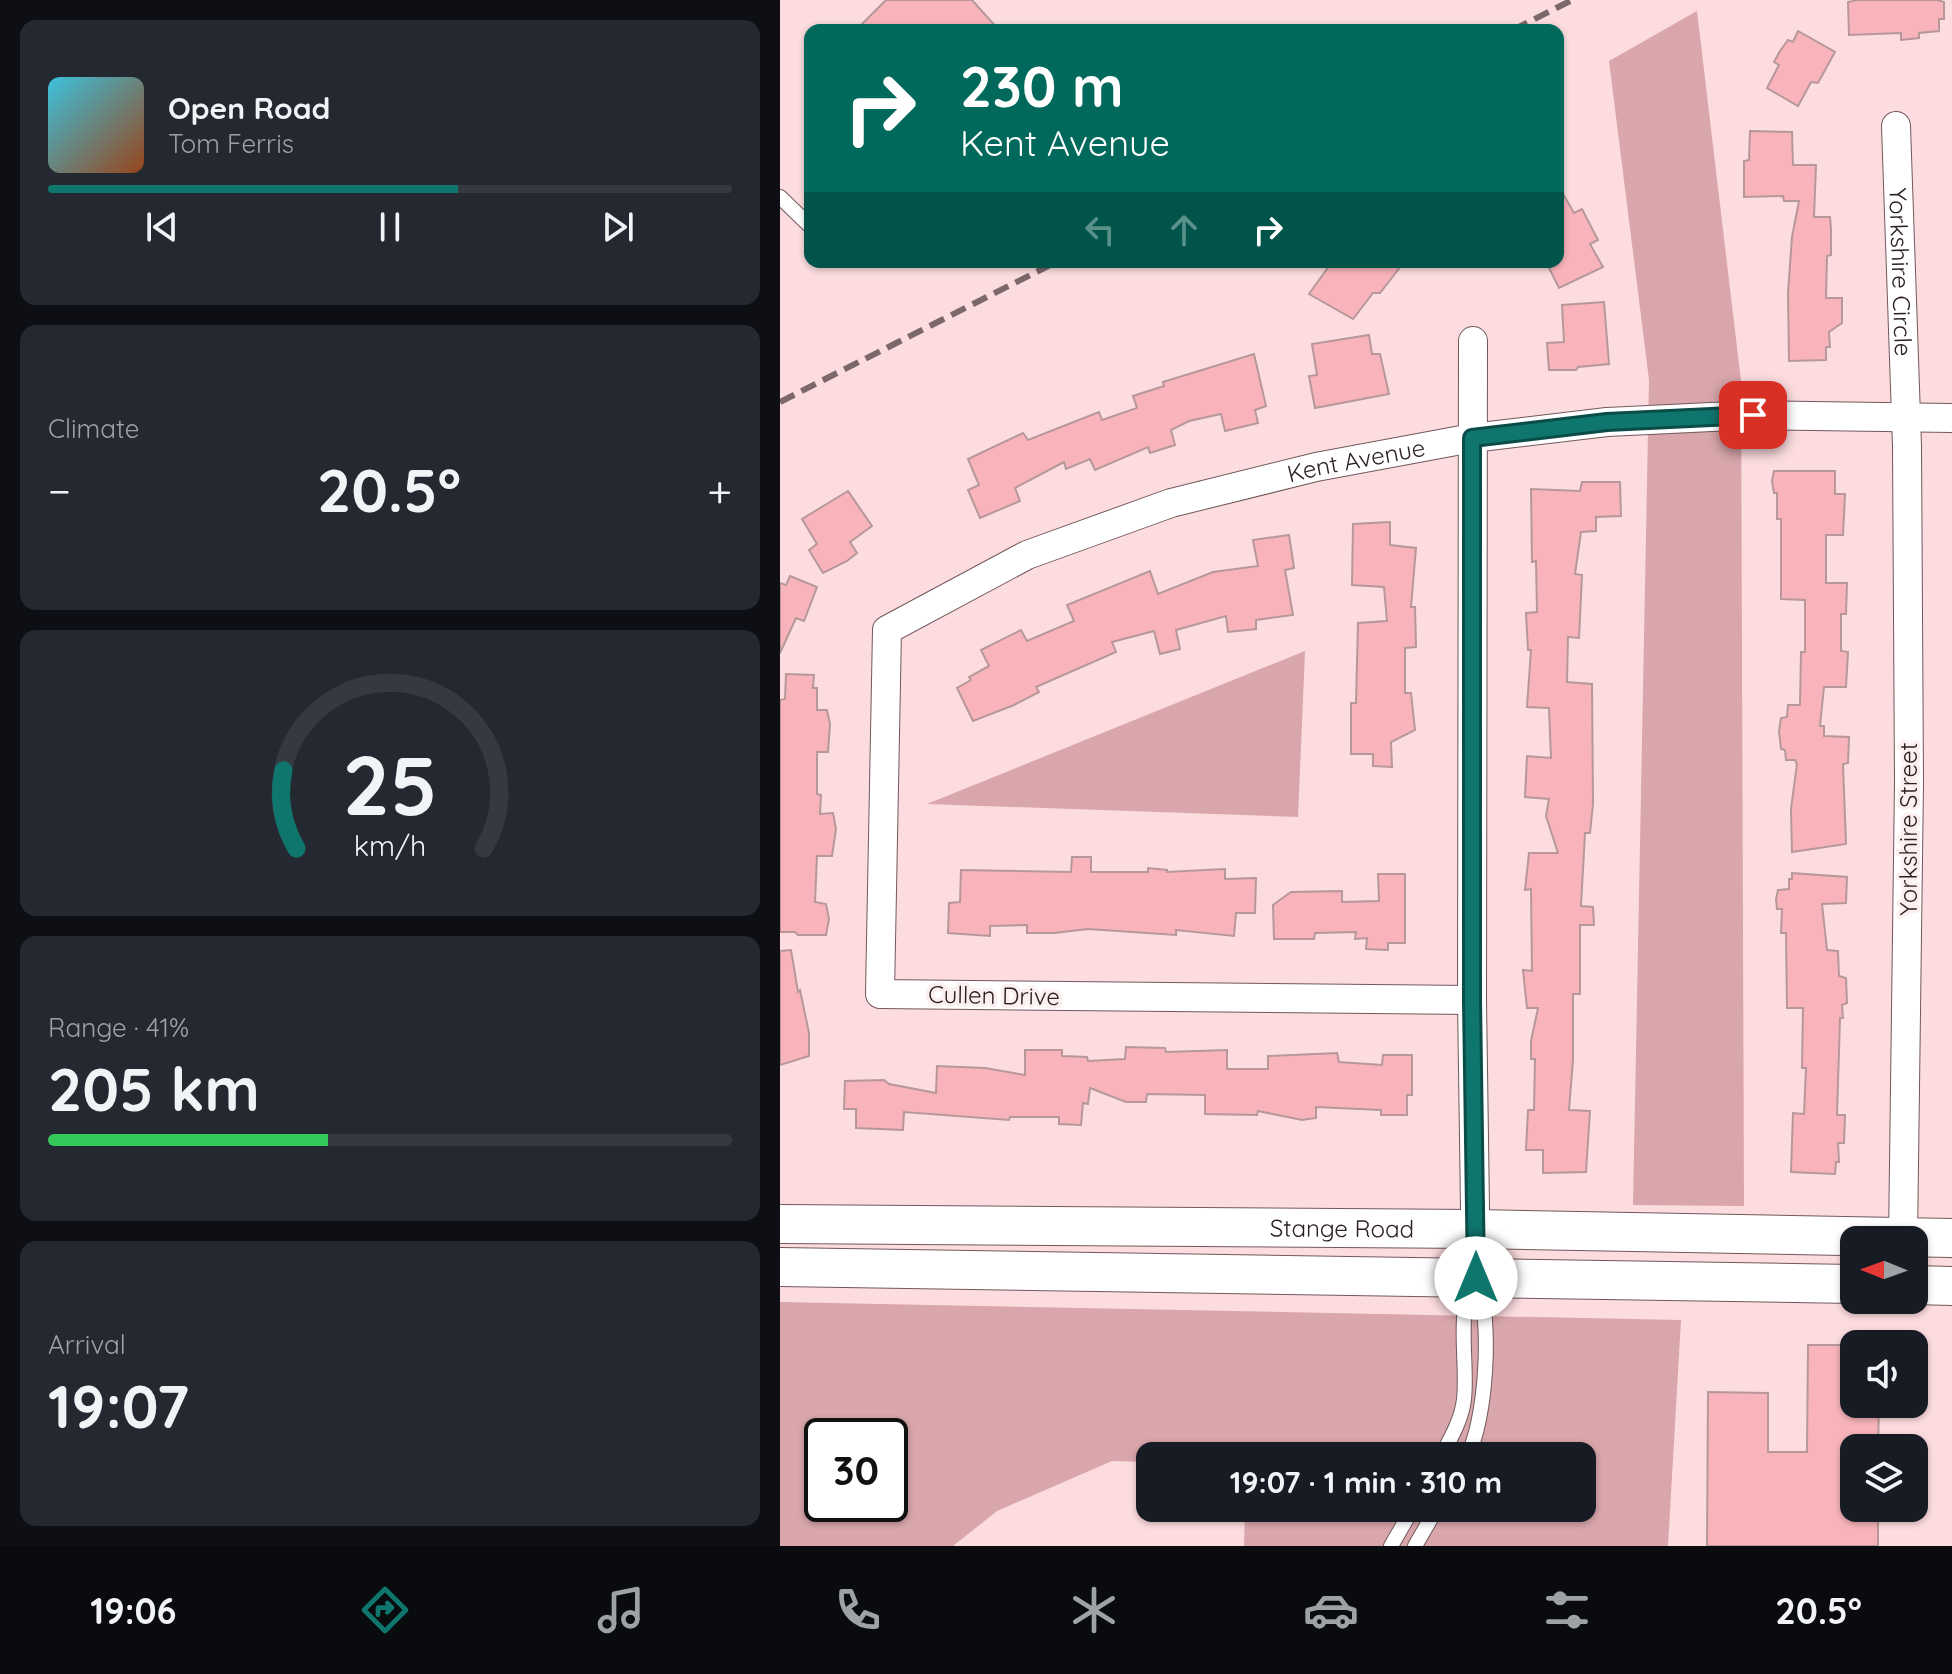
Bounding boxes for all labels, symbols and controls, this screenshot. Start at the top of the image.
text: 230 m [960,51,1124,121]
icon: right [828,56,932,160]
text: Open Road [168,89,330,127]
text: Kent Avenue [960,120,1170,165]
text: Tom Ferris [168,127,294,160]
street label: Yorkshire Circle [1883,187,1919,357]
icon: previous [140,205,184,249]
icon: pause [368,205,412,249]
icon: next [596,205,640,249]
icon: left [1078,208,1122,252]
icon: ahead [1162,208,1206,252]
icon: right [1246,208,1290,252]
pin [1719,381,1787,449]
icon: arrive [1731,393,1775,437]
text: Climate [48,412,139,445]
street label: Kent Avenue [1284,432,1427,489]
text: 20.5° [317,452,461,527]
text: − [48,463,71,518]
text: + [707,463,732,518]
text: 25 [342,732,438,836]
street label: Yorkshire Street [1893,742,1923,916]
text: km/h [354,827,426,863]
street label: Cullen Drive [928,979,1060,1011]
text: Range · 41% [48,1011,189,1044]
text: 205 km [48,1051,260,1126]
street label: Stange Road [1270,1213,1414,1244]
north arrow [1840,1226,1928,1314]
map controls [1840,1226,1928,1522]
position arrow [1434,1236,1518,1320]
text: Arrival [48,1328,126,1361]
button: sound [1840,1330,1928,1418]
text: 19:07 [48,1368,189,1443]
speed limit sign: 30 [804,1418,908,1522]
button: layers [1840,1434,1928,1522]
text: 19:07 · 1 min · 310 m [1230,1463,1502,1501]
icon: directions [357,1582,413,1638]
icon: music [593,1582,649,1638]
icon: phone [830,1582,886,1638]
icon: climate [1066,1582,1122,1638]
icon: car [1303,1582,1359,1638]
icon: filters [1539,1582,1595,1638]
text: 19:06 [90,1588,177,1633]
text: 20.5° [1775,1588,1862,1633]

